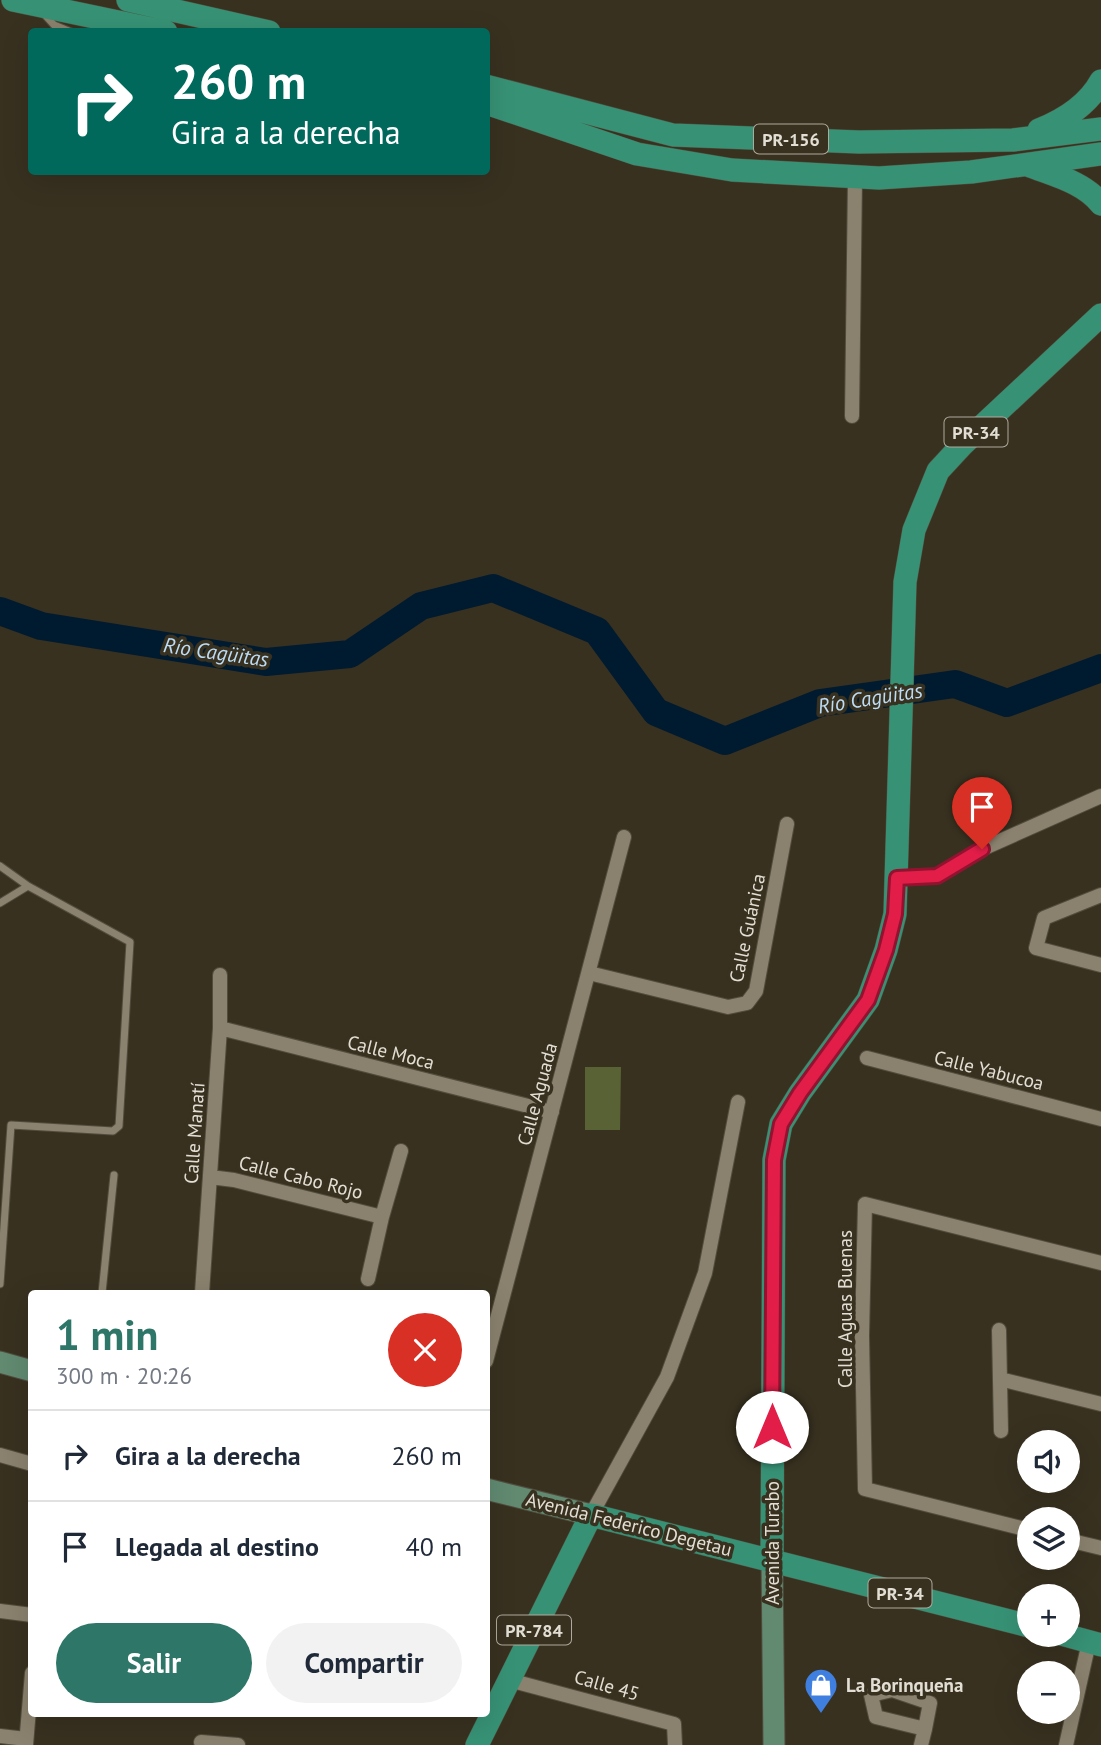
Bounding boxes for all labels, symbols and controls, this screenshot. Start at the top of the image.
text: 260 m [171,49,306,113]
icon: right [56,56,147,147]
text: Gira a la derecha [171,111,401,153]
road number: PR-156 [754,124,828,154]
road number: PR-34 [944,418,1007,446]
water label: Río Cagüitas [162,631,271,673]
water label: Río Cagüitas [816,676,925,720]
pin [952,777,1012,849]
icon: arrive [963,788,1001,826]
street label: Calle Guánica [724,871,770,985]
street label: Calle Moca [345,1030,437,1074]
street label: Calle Aguada [512,1040,562,1148]
street label: Calle Yabucoa [932,1045,1046,1095]
street label: Calle Manatí [178,1081,210,1185]
street label: Calle Cabo Rojo [236,1150,366,1204]
street label: Calle Aguas Buenas [833,1230,857,1388]
text: 1 min [56,1307,158,1362]
button: close [388,1313,462,1387]
text: 300 m · 20:26 [56,1361,192,1390]
position arrow [735,1390,809,1464]
map controls [1017,1430,1080,1724]
button: sound [1017,1430,1080,1493]
icon: right [56,1437,94,1475]
text: Gira a la derecha [115,1439,301,1472]
text: 260 m [391,1439,462,1472]
street label: Avenida Turabo [760,1481,784,1605]
street label: Avenida Federico Degetau [524,1487,734,1561]
button: layers [1017,1507,1080,1570]
icon: arrive [56,1528,94,1566]
text: Llegada al destino [115,1530,319,1563]
text: 40 m [406,1530,462,1563]
road number: PR-34 [869,1578,932,1608]
button: + [1017,1584,1080,1647]
road number: PR-784 [497,1616,571,1644]
button: Salir [56,1623,252,1703]
button: Compartir [266,1623,462,1703]
button: − [1017,1661,1080,1724]
street label: Calle 45 [572,1664,642,1706]
shop icon: La Borinqueña [802,1666,840,1715]
place label: La Borinqueña [846,1673,963,1697]

